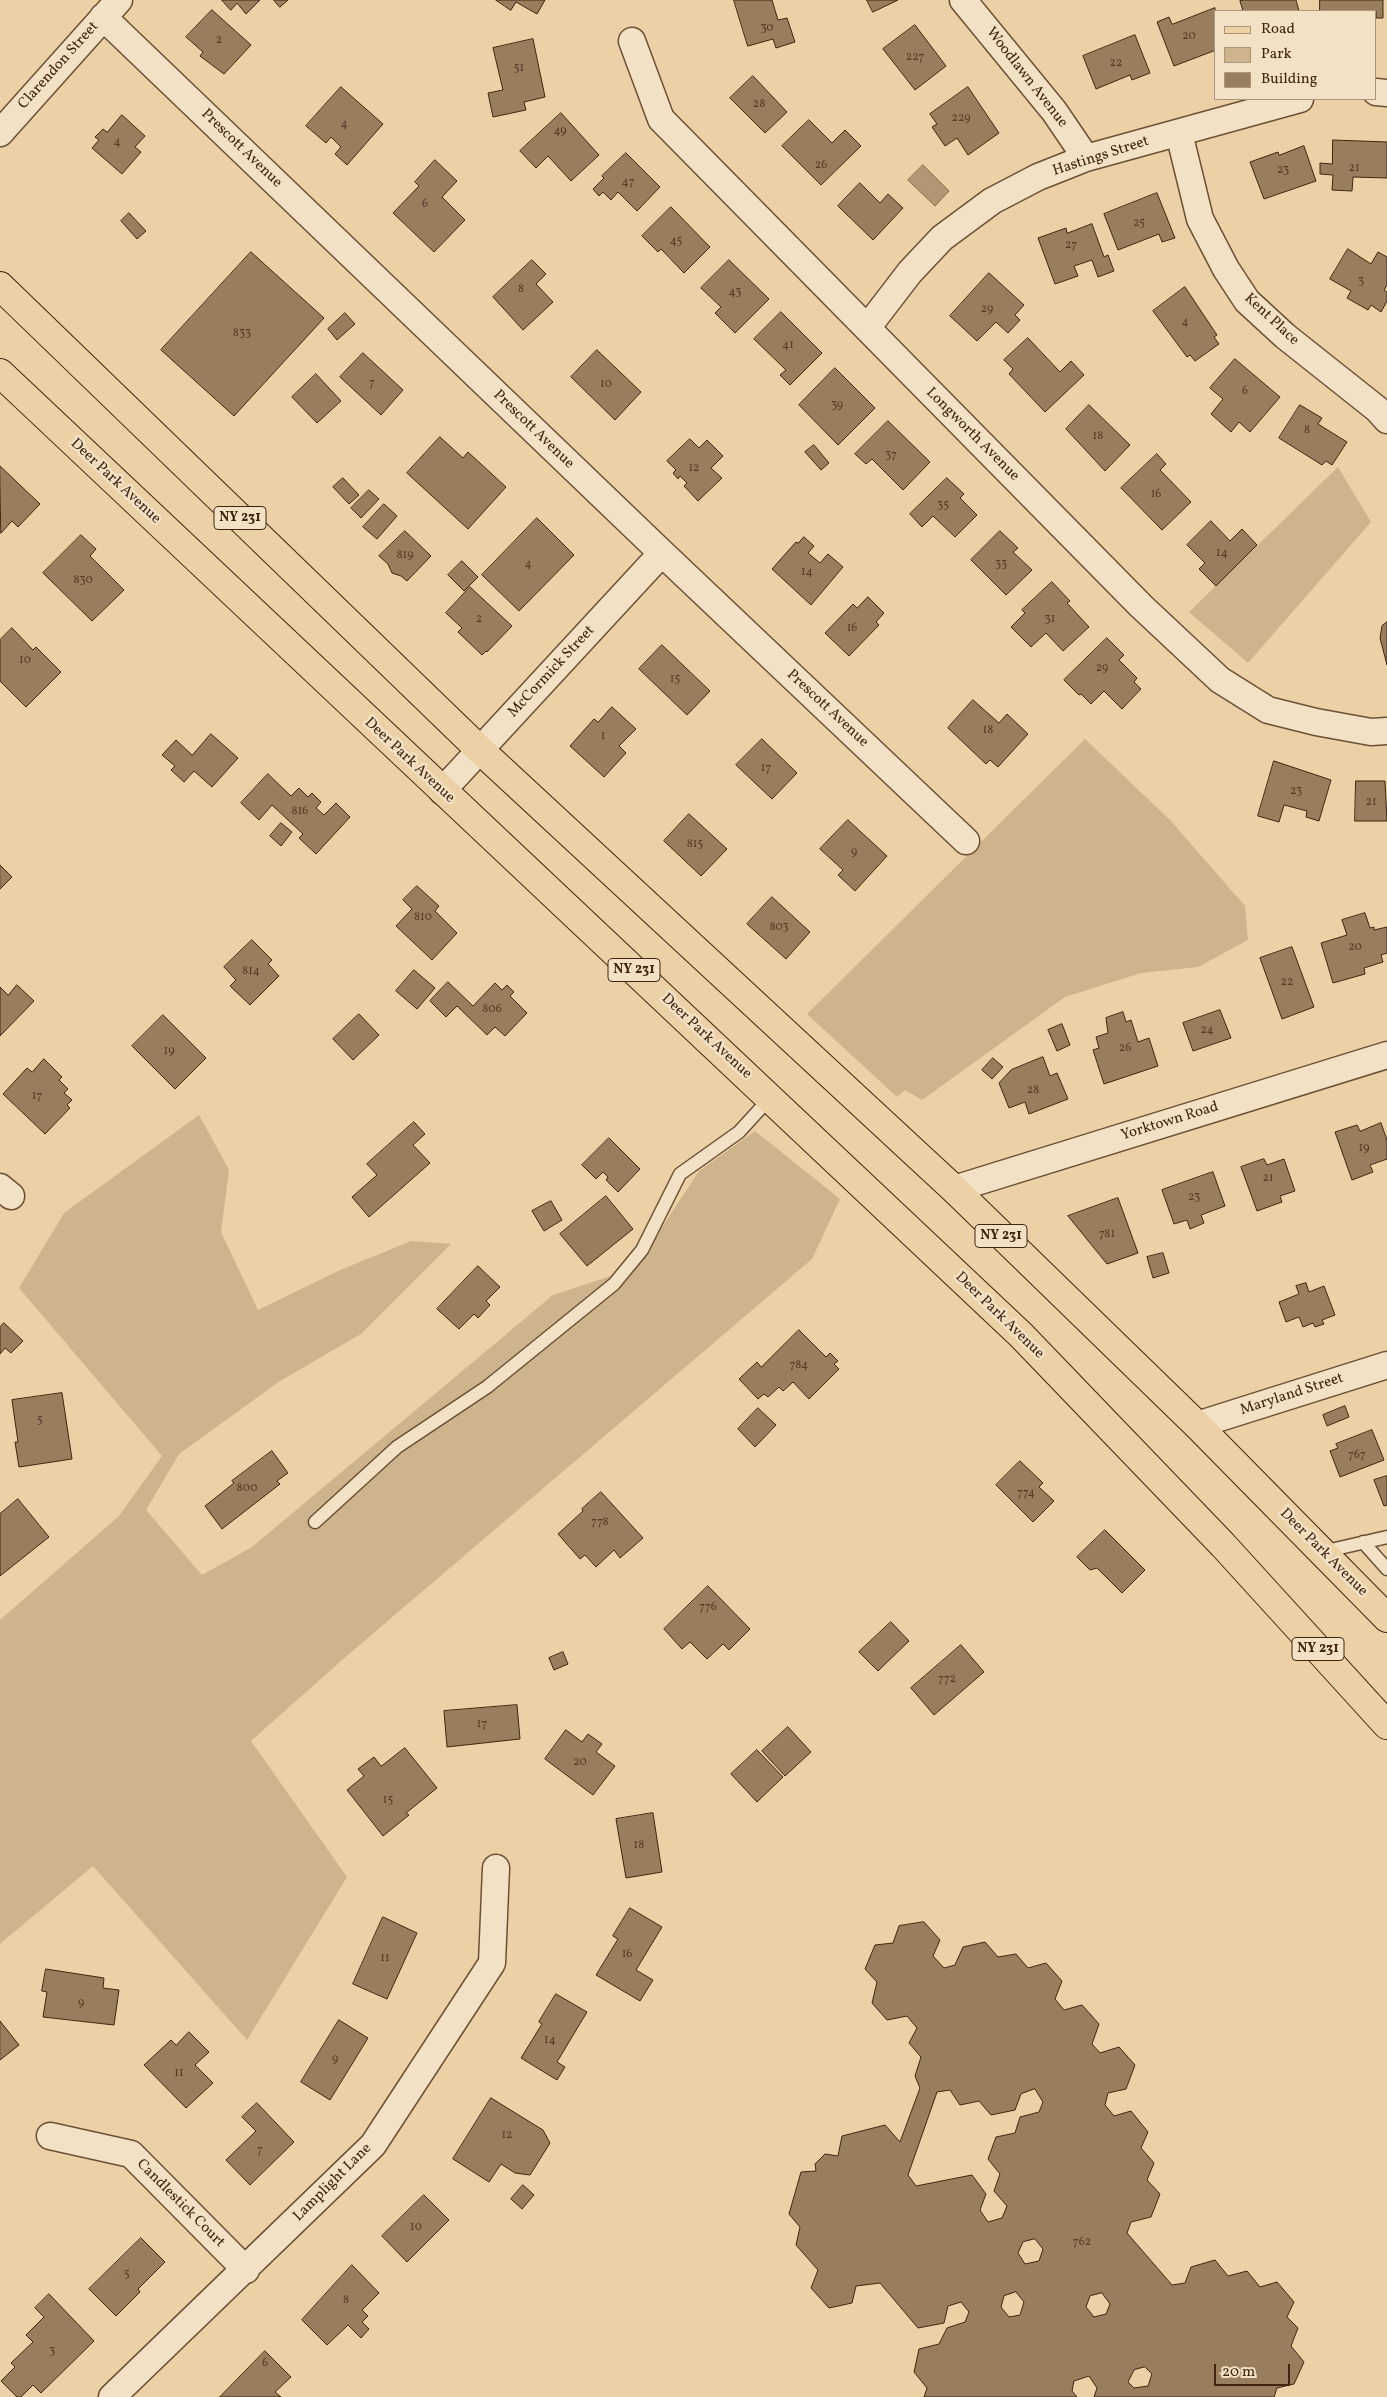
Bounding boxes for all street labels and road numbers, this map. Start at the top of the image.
street label: Clarendon Street [15,18,103,114]
street label: Woodlawn Avenue [981,24,1071,132]
street label: Prescott Avenue [197,106,285,192]
street label: Hastings Street [1051,133,1151,181]
street label: Kent Place [1240,290,1302,350]
street label: Longworth Avenue [921,384,1023,486]
street label: Prescott Avenue [489,387,577,473]
street label: Deer Park Avenue [66,435,164,529]
road number: NY 231 [214,506,266,530]
street label: McCormick Street [505,622,599,722]
street label: Prescott Avenue [782,666,872,752]
street label: Deer Park Avenue [360,714,458,808]
road number: NY 231 [608,958,660,982]
street label: Deer Park Avenue [657,990,755,1084]
street label: Yorktown Road [1119,1099,1221,1145]
road number: NY 231 [975,1224,1027,1248]
street label: Deer Park Avenue [951,1269,1047,1363]
street label: Maryland Street [1238,1370,1346,1420]
street label: Deer Park Avenue [1275,1505,1371,1601]
road number: NY 231 [1292,1638,1344,1660]
street label: Lamplight Lane [290,2140,376,2226]
street label: Candlestick Court [132,2156,228,2252]

